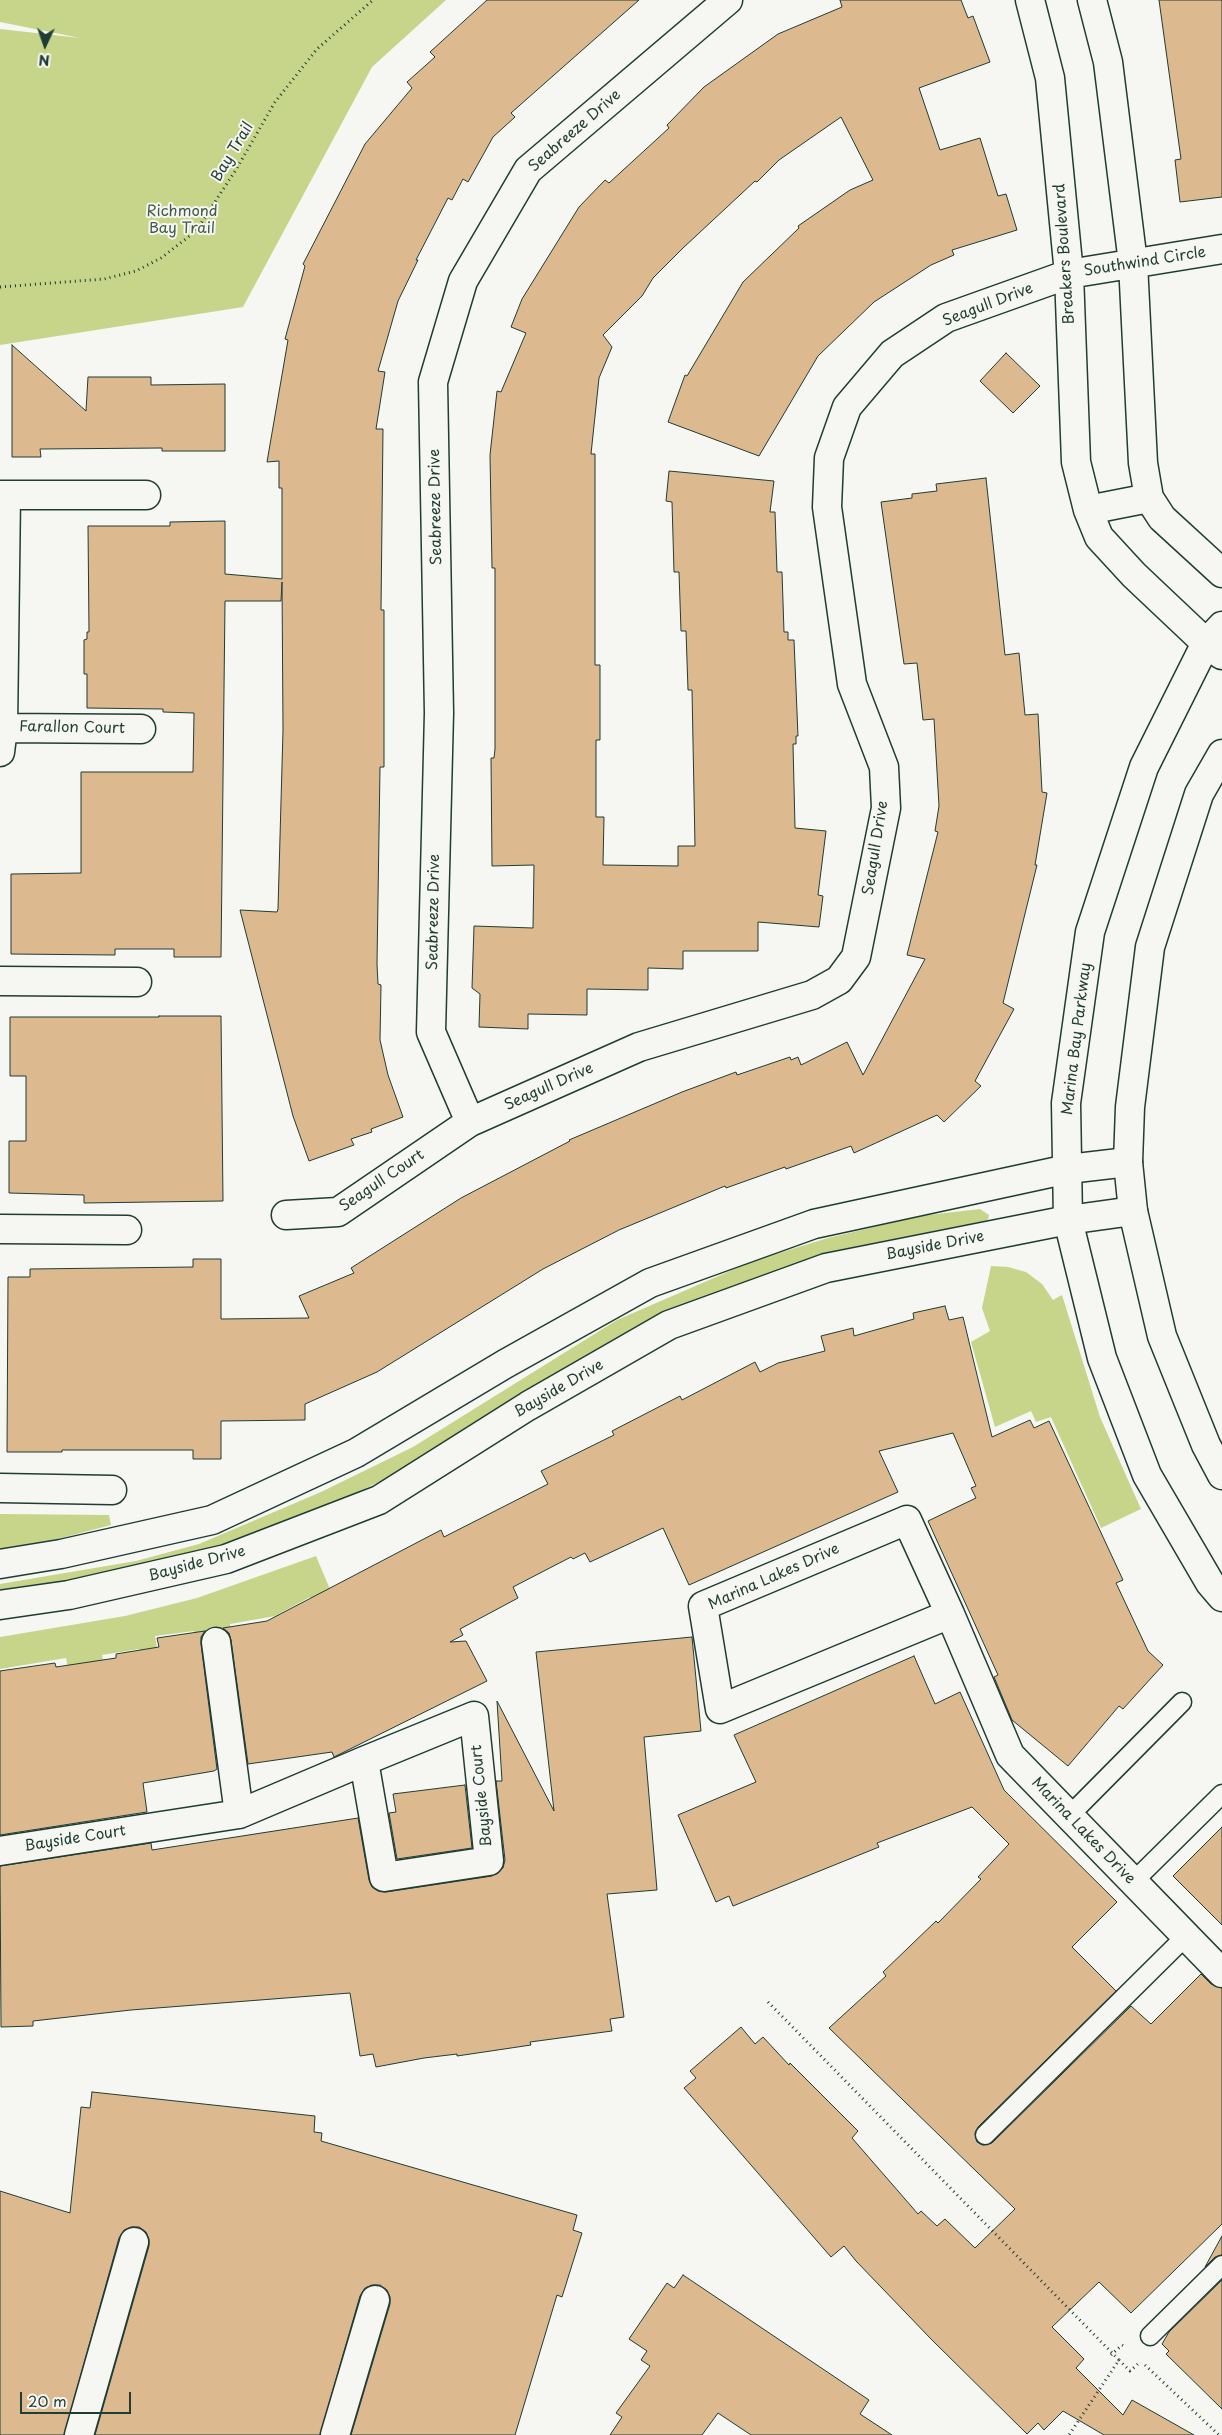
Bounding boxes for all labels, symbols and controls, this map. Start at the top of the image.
north arrow [20,20,70,70]
text: N [38,50,50,71]
street label: Seabreeze Drive [525,86,625,176]
street label: Bay Trail [208,119,258,185]
street label: Breakers Boulevard [1051,183,1079,325]
park label: Richmond Bay Trail [146,203,218,238]
street label: Southwind Circle [1083,243,1207,281]
street label: Seagull Drive [940,280,1036,330]
street label: Seabreeze Drive [426,449,446,565]
street label: Farallon Court [19,718,125,738]
street label: Seagull Drive [860,800,892,896]
street label: Seabreeze Drive [424,854,444,970]
street label: Marina Bay Parkway [1059,962,1095,1116]
street label: Seagull Drive [502,1059,596,1115]
street label: Seagull Court [336,1146,428,1216]
street label: Bayside Drive [884,1228,986,1264]
street label: Bayside Drive [511,1356,607,1422]
street label: Marina Lakes Drive [706,1540,842,1614]
street label: Bayside Drive [146,1542,248,1586]
street label: Bayside Court [468,1744,496,1848]
street label: Marina Lakes Drive [1027,1774,1139,1888]
street label: Bayside Court [23,1822,127,1856]
scale bar [22,2382,134,2414]
text: 20 m [28,2389,67,2412]

